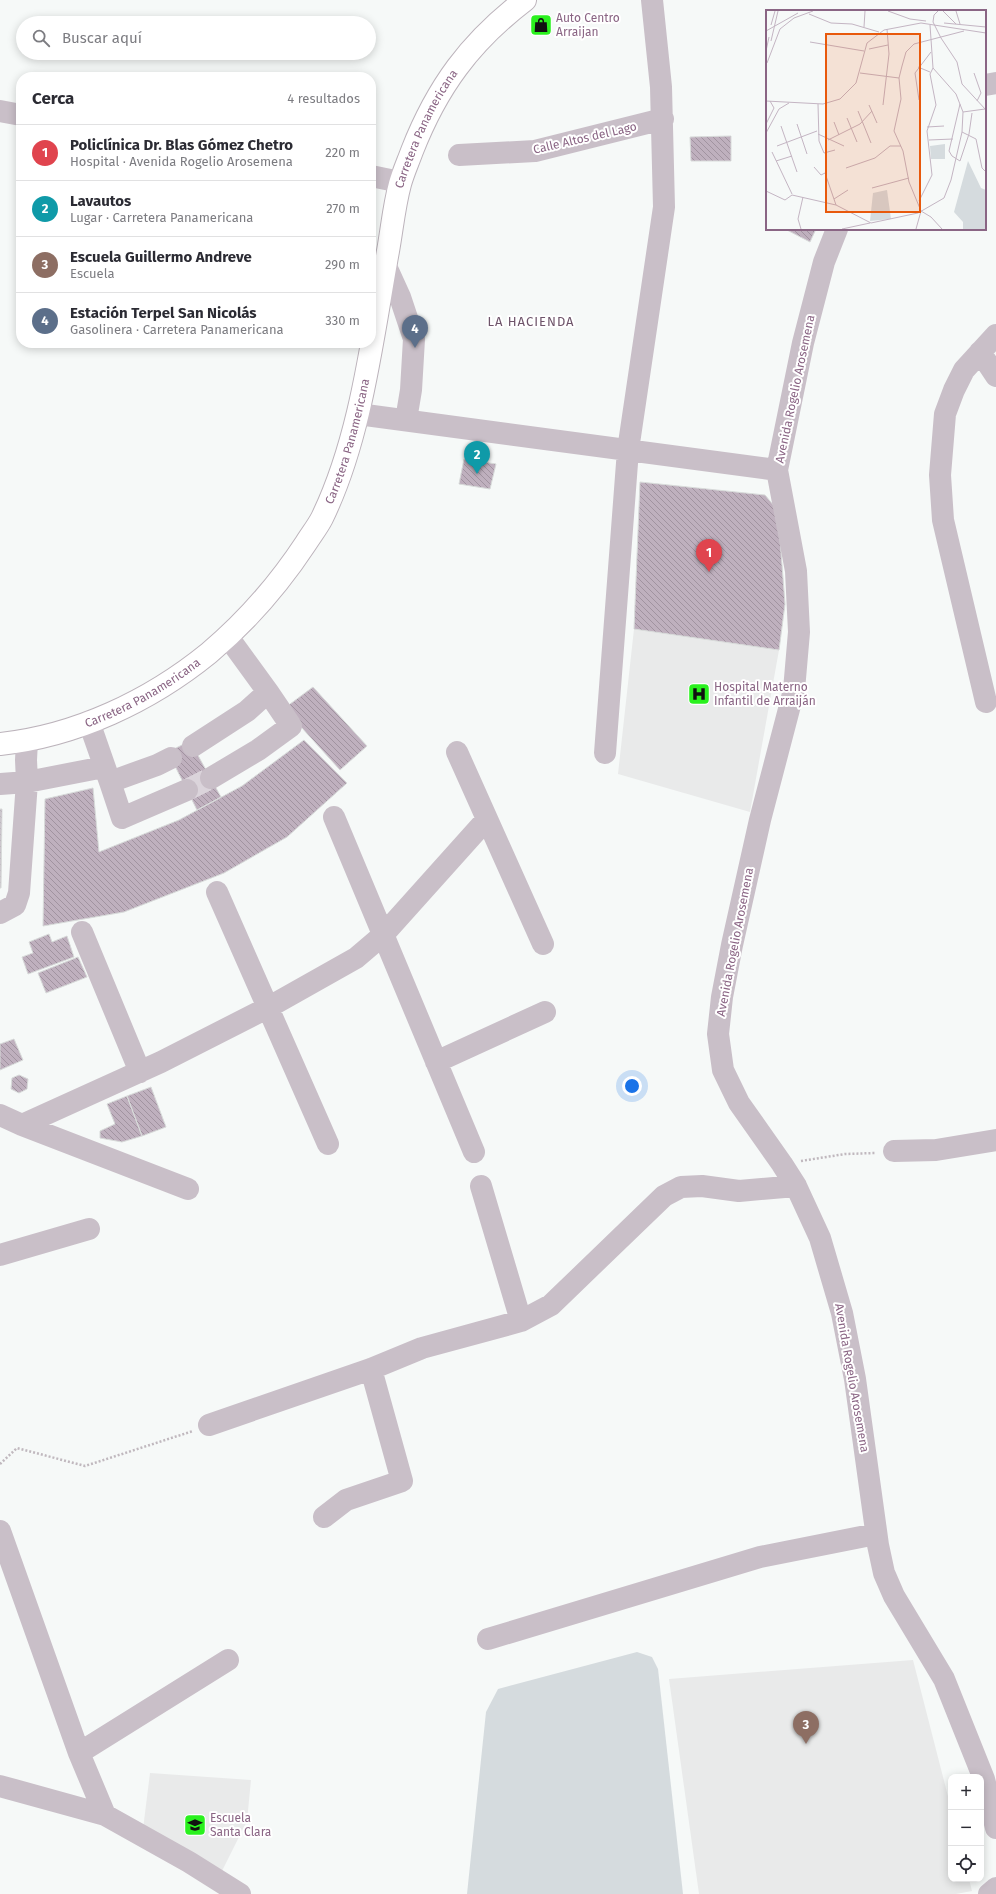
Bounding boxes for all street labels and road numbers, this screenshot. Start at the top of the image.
street label: Carretera Panamericana [392,67,460,190]
street label: Calle Altos del Lago [532,119,638,157]
street label: Avenida Rogelio Arosemena [772,314,818,464]
street label: Carretera Panamericana [322,377,372,506]
street label: Carretera Panamericana [83,655,203,730]
street label: Avenida Rogelio Arosemena [714,867,756,1017]
street label: Avenida Rogelio Arosemena [832,1302,872,1454]

